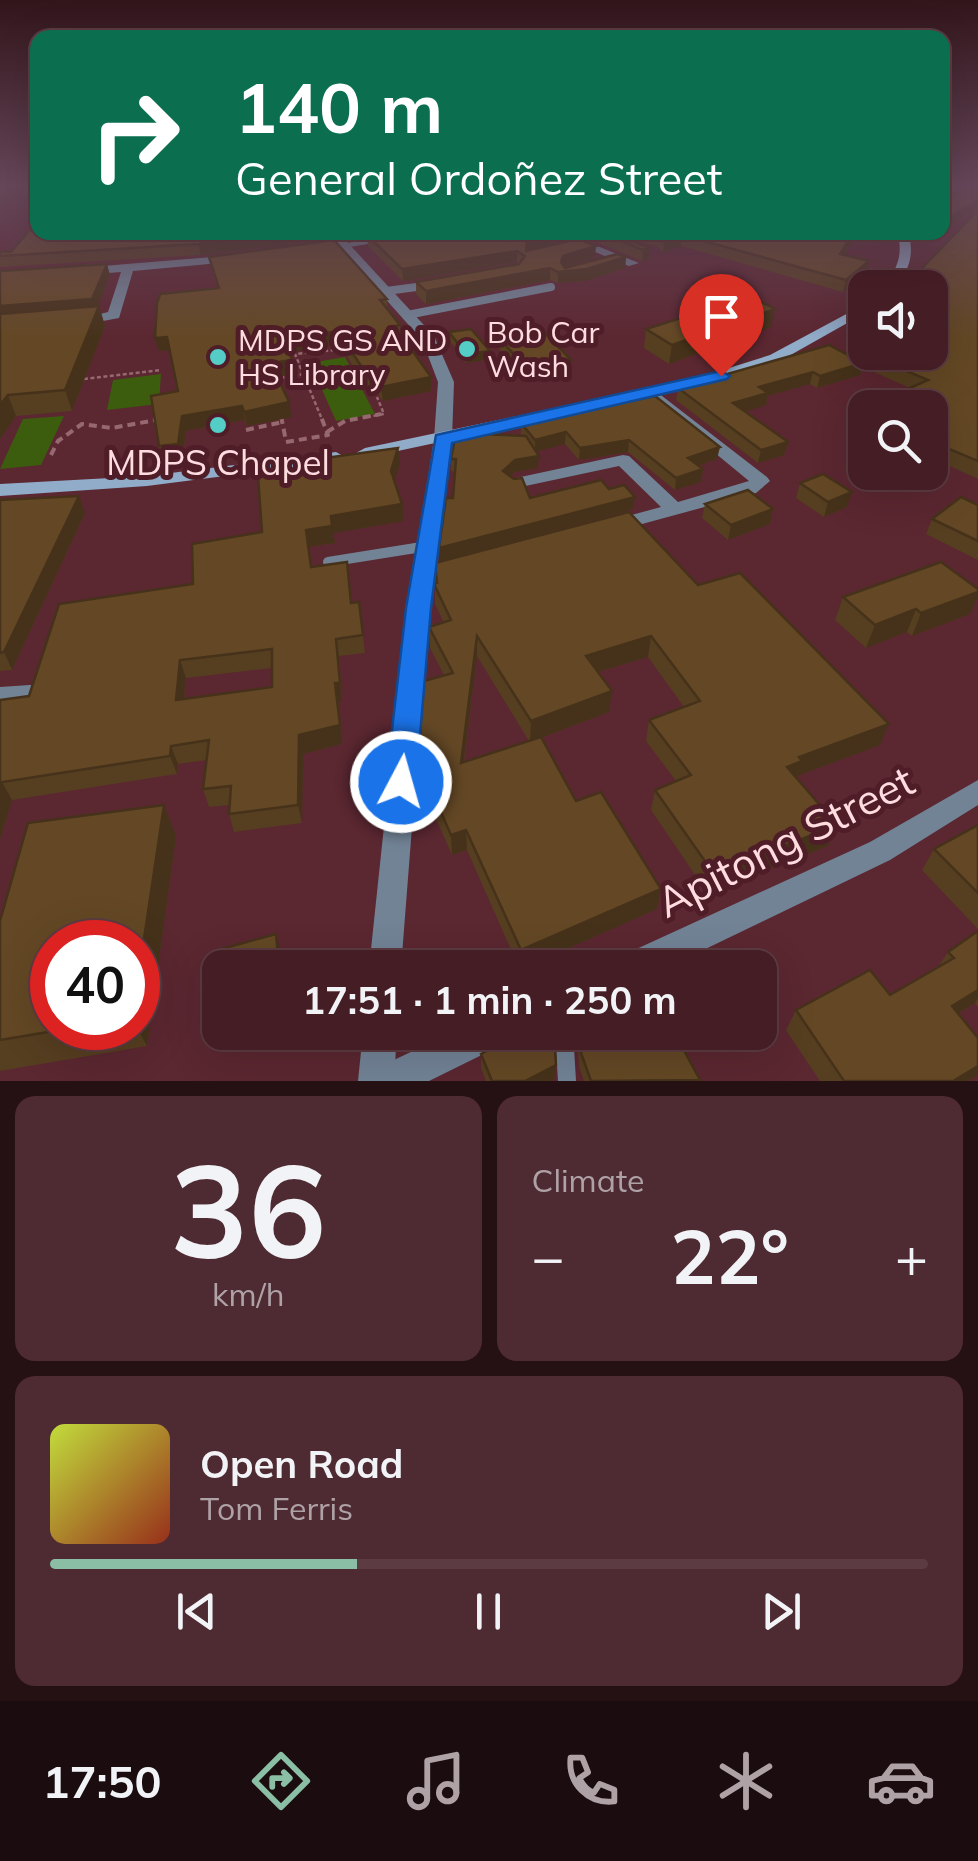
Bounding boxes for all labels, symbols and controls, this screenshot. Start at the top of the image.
text: 140 m [235,63,443,151]
icon: right [70,70,200,200]
text: General Ordoñez Street [235,150,723,206]
map controls [848,270,948,490]
button: sound [848,270,948,370]
pin [679,274,764,377]
icon: arrive [694,289,749,344]
place label: Bob Car Wash [487,313,599,385]
place label: MDPS GS AND HS Library [238,321,448,393]
marker: Bob Car Wash [456,338,478,360]
marker: MDPS GS AND HS Library [207,346,229,368]
button: search [848,390,948,490]
marker: MDPS Chapel [207,414,229,436]
place label: MDPS Chapel [106,440,330,484]
position arrow [349,730,453,834]
street label: Apitong Street [648,753,922,929]
speed limit sign: 40 [30,920,160,1050]
text: 17:51 · 1 min · 250 m [302,976,677,1024]
text: 36 [170,1127,326,1291]
text: Climate [532,1160,644,1200]
text: 22° [671,1209,789,1303]
text: − [532,1222,565,1291]
text: + [895,1222,928,1291]
text: km/h [212,1274,284,1314]
text: Open Road [200,1440,403,1488]
text: Tom Ferris [200,1488,353,1528]
icon: previous [169,1584,224,1639]
icon: pause [461,1584,516,1639]
icon: next [754,1584,809,1639]
icon: directions [246,1746,316,1816]
icon: music [401,1746,471,1816]
icon: phone [556,1746,626,1816]
icon: climate [711,1746,781,1816]
icon: car [866,1746,936,1816]
text: 17:50 [42,1753,162,1809]

